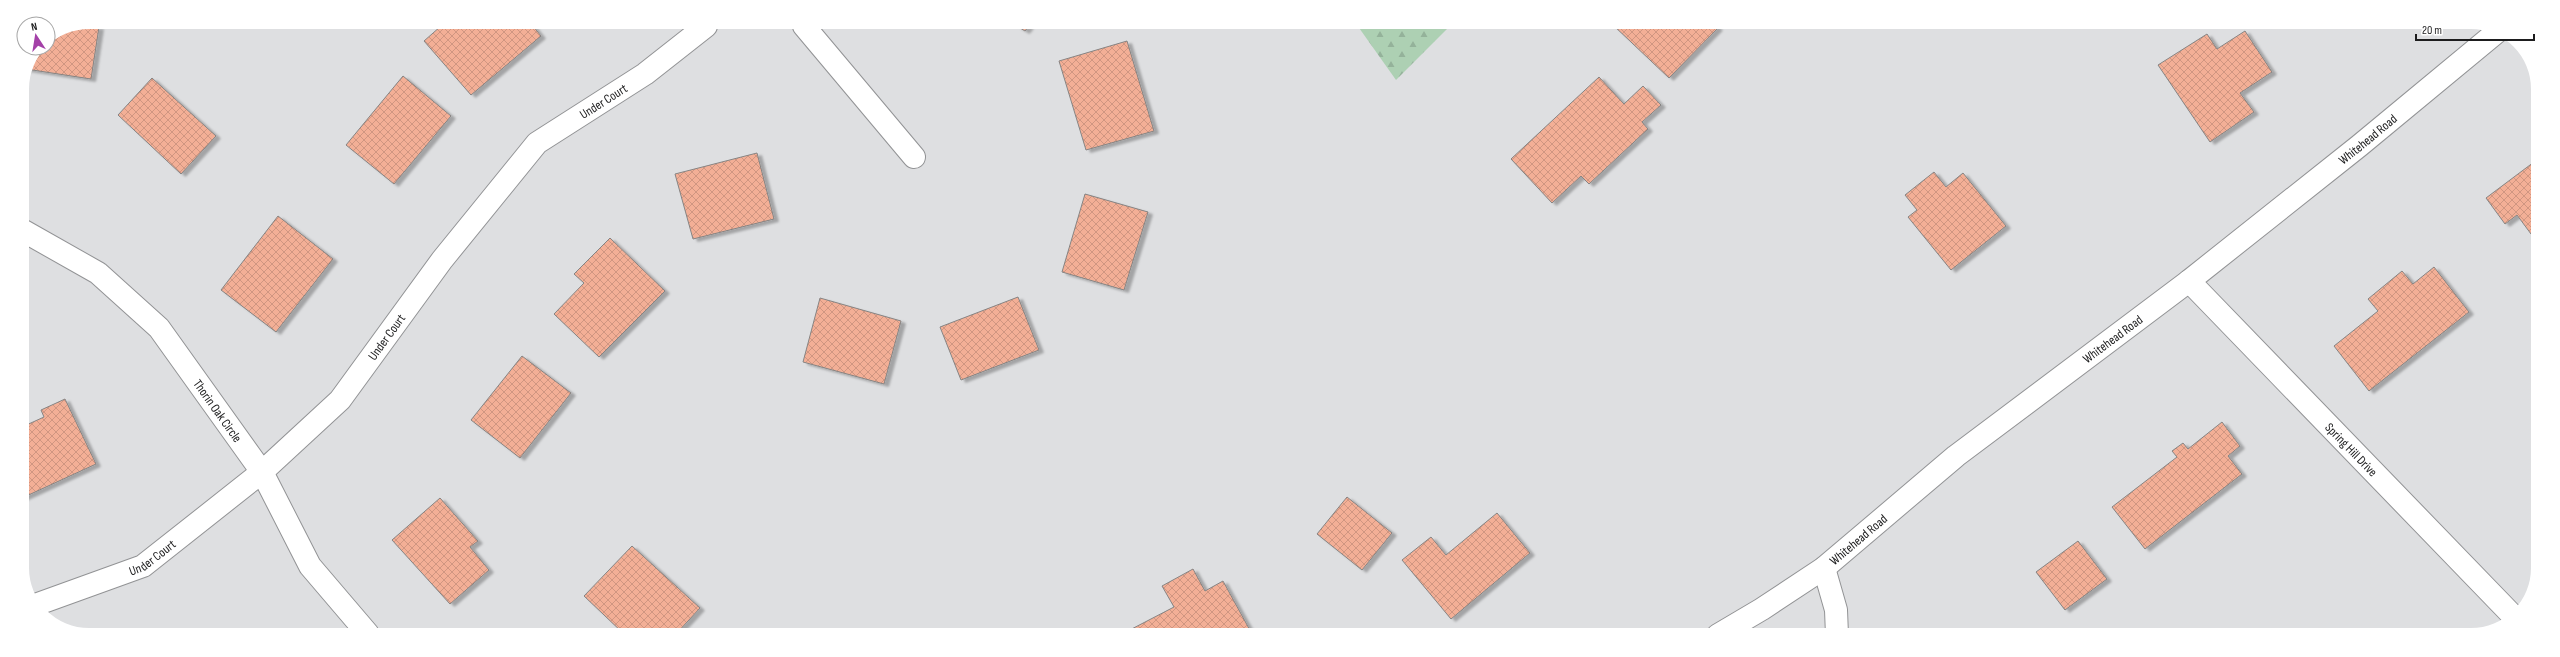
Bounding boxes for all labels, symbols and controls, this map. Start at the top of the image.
north arrow [16,16,56,56]
scale bar [2416,16,2534,42]
text: N [30,20,38,34]
text: 20 m [2422,23,2442,38]
street label: Under Court [577,80,630,123]
street label: Whitehead Road [2336,111,2400,168]
street label: Under Court [365,311,409,364]
street label: Whitehead Road [2080,312,2146,367]
street label: Thorin Oak Circle [189,377,245,446]
street label: Spring Hill Drive [2321,420,2381,480]
street label: Whitehead Road [1827,511,1891,569]
street label: Under Court [127,536,179,579]

